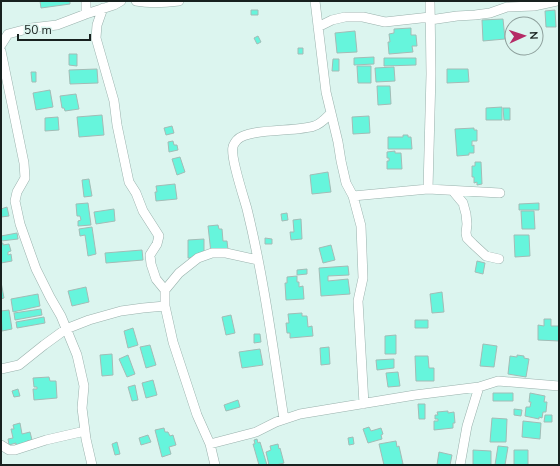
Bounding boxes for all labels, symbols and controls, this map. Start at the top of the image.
scale bar [18,16,90,42]
north arrow [504,16,544,56]
text: 50 m [24,22,52,38]
text: N [526,31,541,40]

